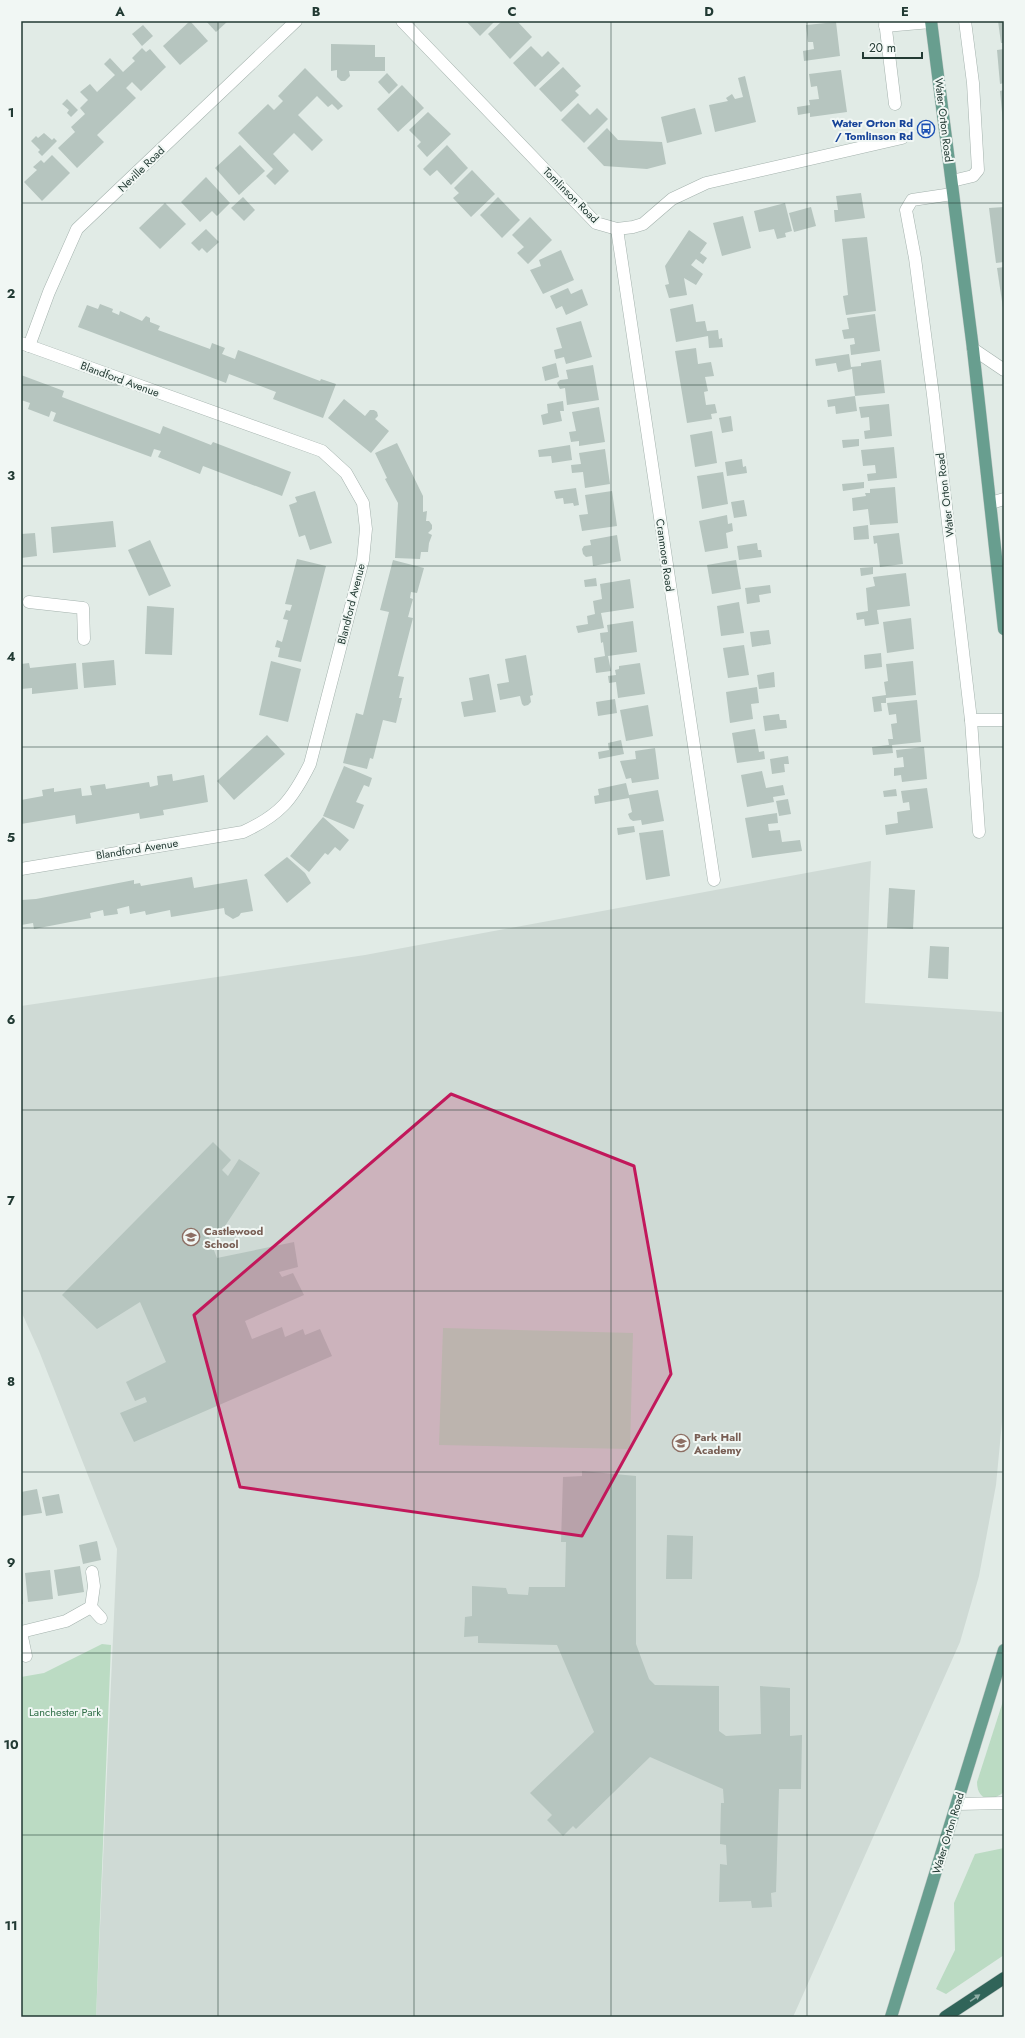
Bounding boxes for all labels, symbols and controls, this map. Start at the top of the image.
text: A [114,2,125,21]
text: B [312,2,321,21]
text: C [507,2,517,21]
text: D [704,2,714,21]
text: E [901,2,909,21]
scale bar [863,34,922,60]
text: 20 m [869,39,896,57]
street label: Water Orton Road [931,77,957,163]
text: 1 [8,103,14,122]
place label: Water Orton Rd / Tomlinson Rd [832,115,913,144]
bus stop icon: Water Orton Rd / Tomlinson Rd [916,119,936,139]
street label: Neville Road [114,143,168,195]
street label: Tomlinson Road [540,164,602,226]
text: 2 [7,284,15,303]
street label: Blandford Avenue [78,357,162,401]
street label: Water Orton Road [932,452,958,538]
text: 3 [7,466,15,485]
street label: Cranmore Road [652,518,678,592]
street label: Blandford Avenue [333,562,369,646]
text: 4 [6,647,16,666]
text: 5 [7,828,15,847]
street label: Blandford Avenue [95,835,179,863]
text: 6 [7,1010,16,1029]
text: 7 [7,1191,15,1210]
place label: Castlewood School [204,1223,263,1252]
school or university icon: Castlewood School [181,1227,201,1247]
text: 8 [7,1372,15,1391]
place label: Park Hall Academy [693,1429,742,1458]
school or university icon: Park Hall Academy [671,1433,691,1453]
text: 9 [7,1553,16,1572]
park label: Lanchester Park [29,1704,101,1720]
text: 10 [3,1735,19,1754]
street label: Water Orton Road [928,1790,968,1876]
text: 11 [4,1916,18,1935]
one-way arrow [970,1994,980,2002]

